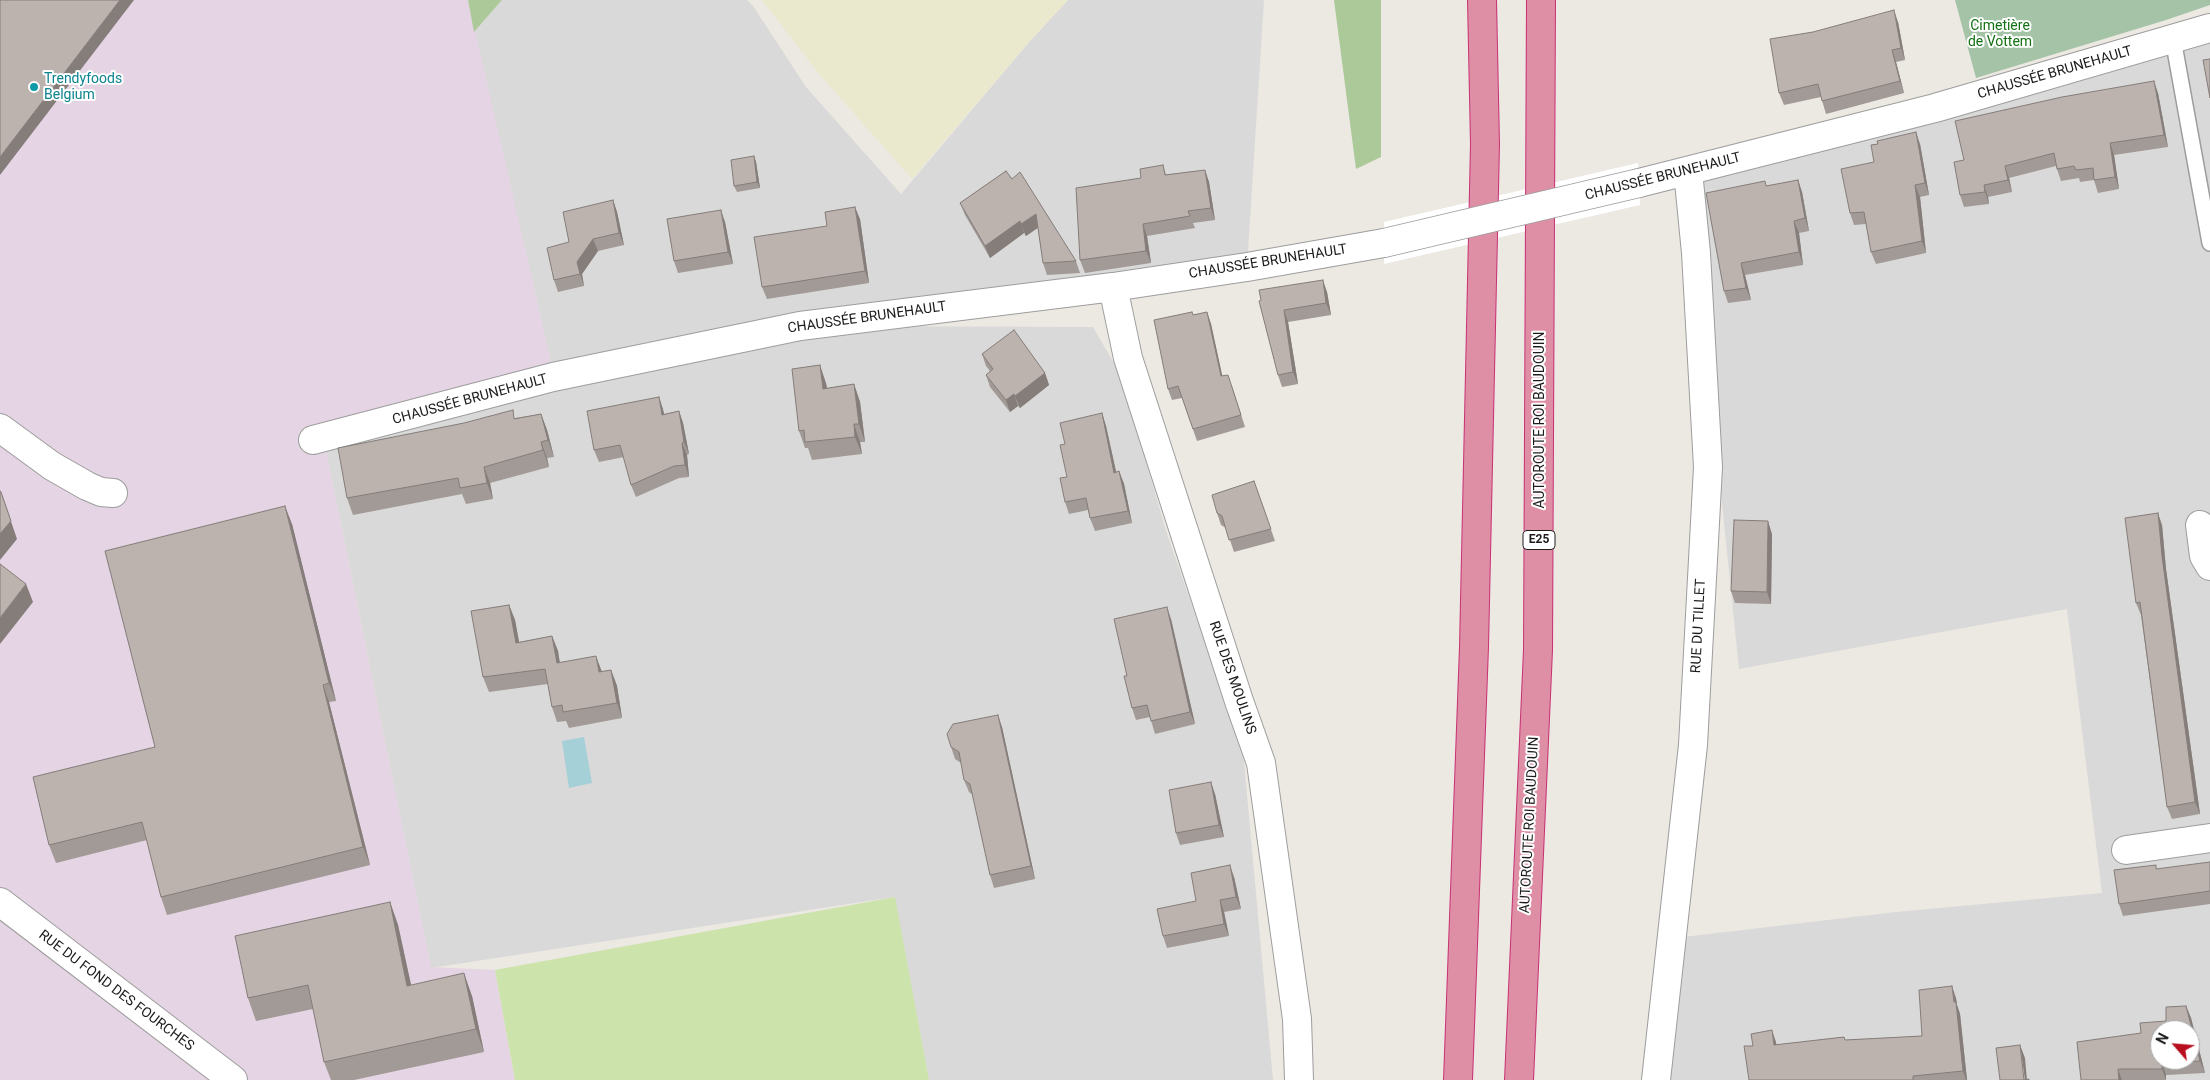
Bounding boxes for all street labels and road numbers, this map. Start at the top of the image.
street label: CHAUSSÉE BRUNEHAULT [1976,43,2134,103]
street label: CHAUSSÉE BRUNEHAULT [1583,150,1743,204]
street label: CHAUSSÉE BRUNEHAULT [1188,241,1348,283]
street label: CHAUSSÉE BRUNEHAULT [787,299,947,337]
street label: AUTOROUTE ROI BAUDOUIN [1532,331,1548,509]
street label: CHAUSSÉE BRUNEHAULT [391,371,549,429]
road number: E25 [1523,530,1555,550]
street label: RUE DU TILLET [1688,578,1710,674]
street label: RUE DES MOULINS [1205,619,1259,737]
street label: AUTOROUTE ROI BAUDOUIN [1517,736,1543,914]
street label: RUE DU FOND DES FOURCHES [35,927,197,1055]

